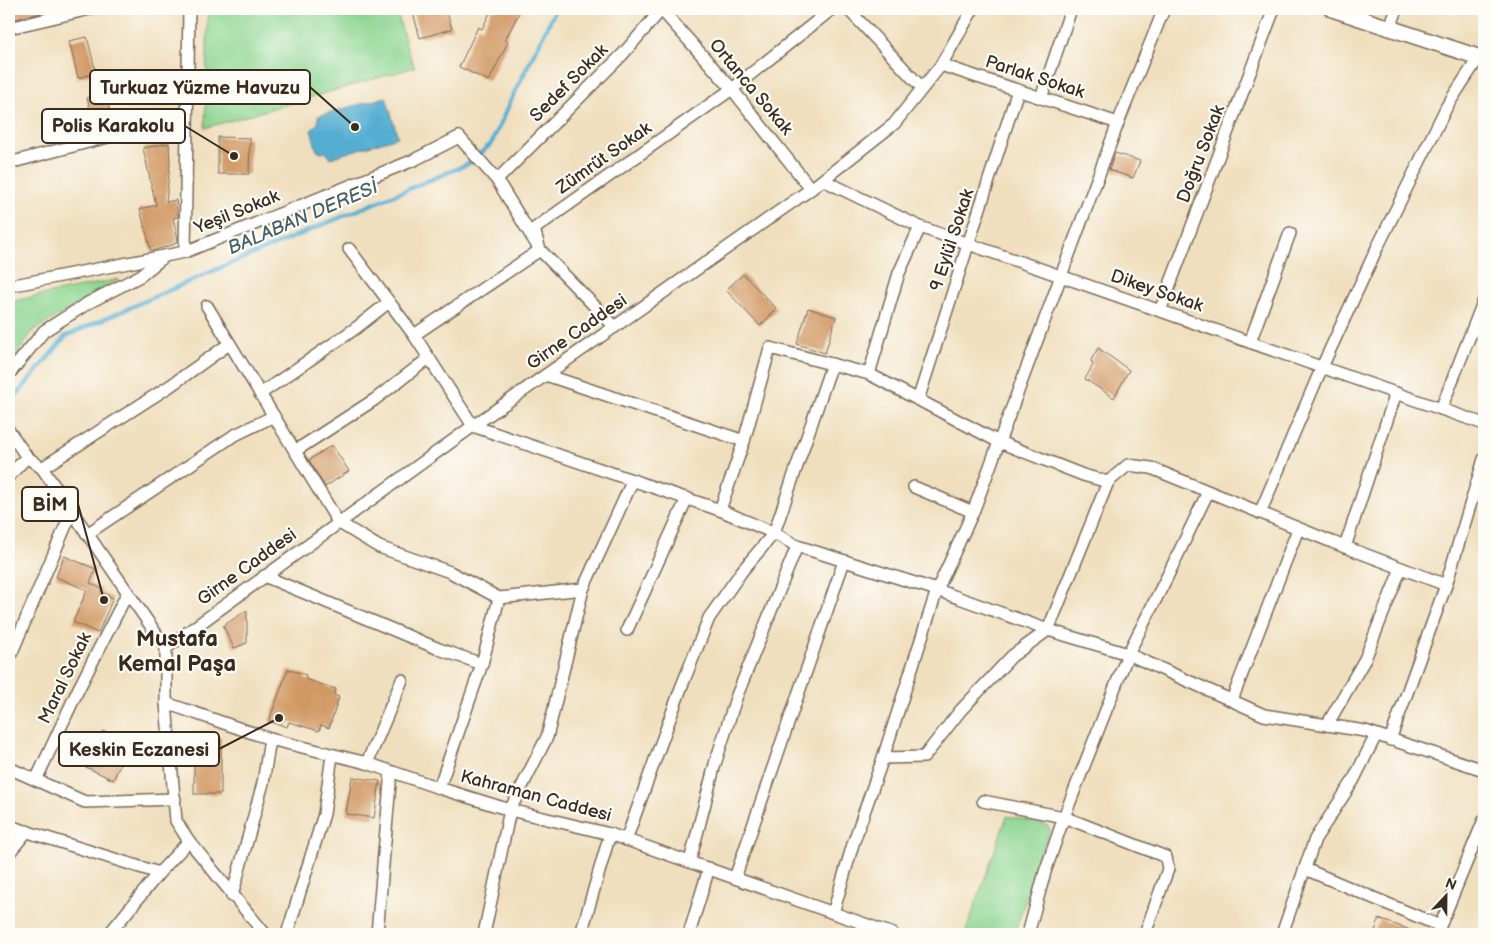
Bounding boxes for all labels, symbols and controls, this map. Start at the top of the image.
street label: Ortanca Sokak [705,35,797,139]
street label: Sedef Sokak [526,40,612,126]
street label: Parlak Sokak [983,51,1088,103]
callout: Turkuaz Yüzme Havuzu [90,70,310,104]
text: Turkuaz Yüzme Havuzu [100,77,300,100]
street label: Doğru Sokak [1173,102,1229,206]
callout: Polis Karakolu [42,109,185,143]
text: Polis Karakolu [52,115,174,138]
street label: Zümrüt Sokak [552,117,656,199]
water label: BALABAN DERESİ [224,175,383,260]
street label: Yeşil Sokak [190,185,283,239]
street label: 9 Eylül Sokak [926,186,979,294]
street label: Dikey Sokak [1108,265,1206,317]
street label: Girne Caddesi [523,290,631,374]
callout: BİM [22,487,78,521]
text: BİM [32,492,68,517]
street label: Girne Caddesi [193,524,301,610]
district label: Mustafa Kemal Paşa [118,626,236,678]
street label: Maral Sokak [34,629,96,727]
callout: Keskin Eczanesi [59,732,219,766]
text: Keskin Eczanesi [69,739,209,762]
street label: Kahraman Caddesi [458,766,614,826]
north arrow [1420,870,1470,920]
text: N [1443,875,1459,894]

